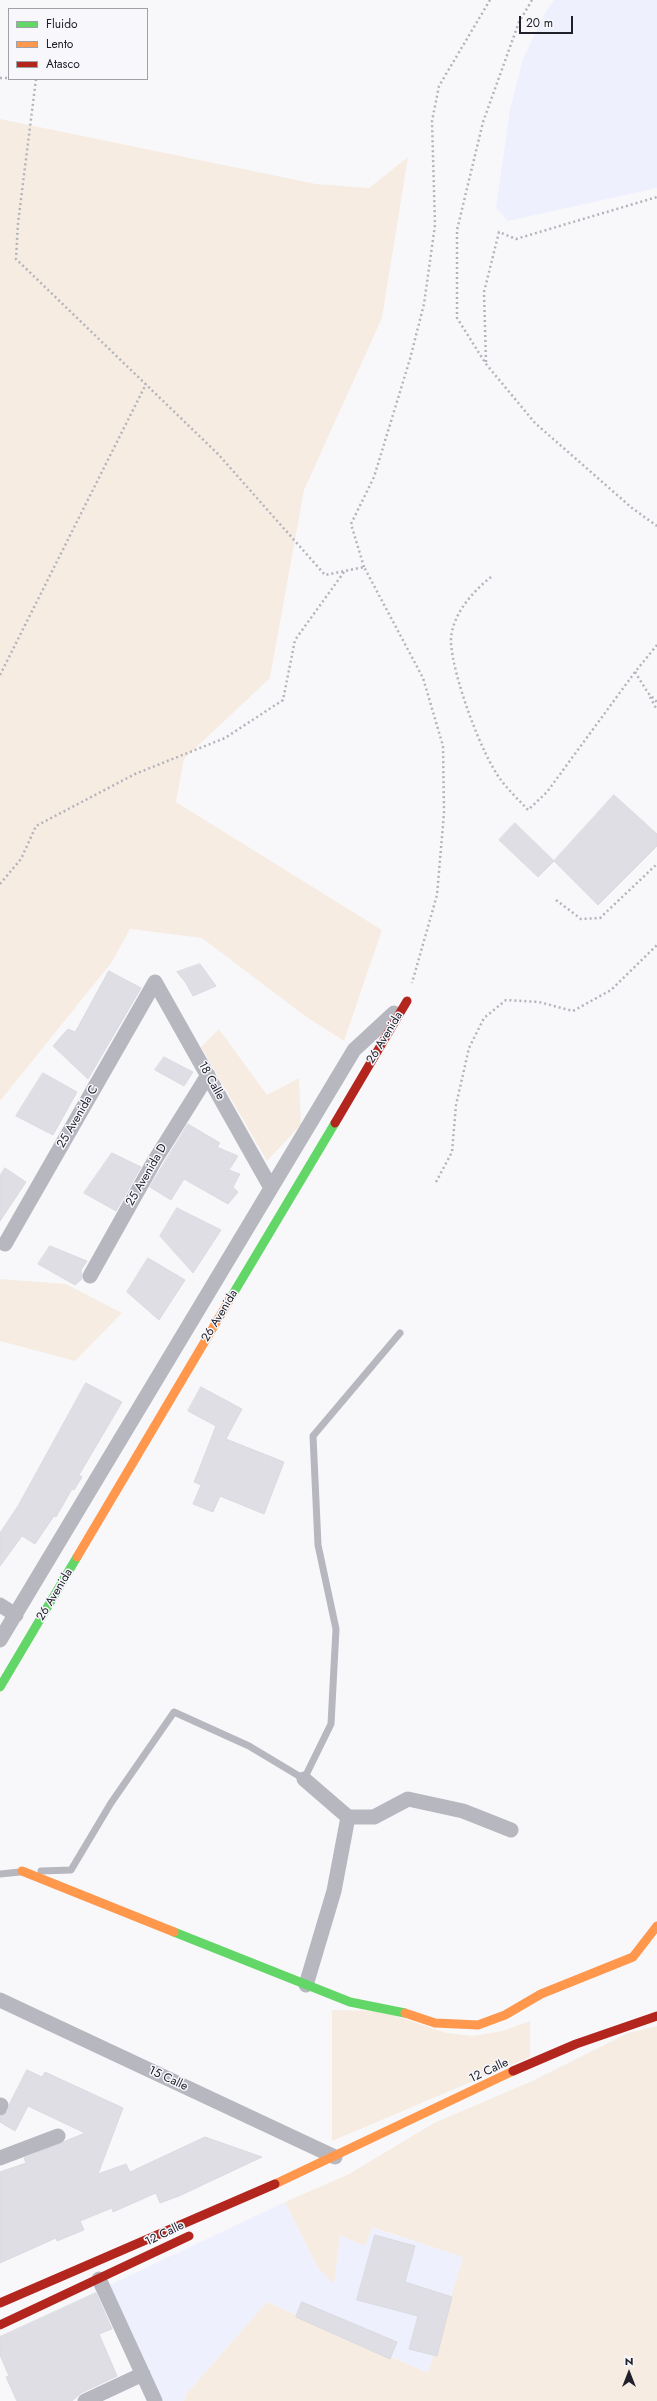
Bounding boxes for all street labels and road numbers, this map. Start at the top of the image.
street label: 26 Avenida [364,1009,406,1067]
street label: 18 Calle [195,1059,227,1103]
street label: 25 Avenida C [54,1083,102,1151]
street label: 25 Avenida D [123,1141,171,1209]
street label: 26 Avenida [199,1287,241,1345]
street label: 26 Avenida [34,1566,76,1624]
street label: 12 Calle [467,2056,511,2086]
street label: 15 Calle [146,2064,190,2094]
street label: 12 Calle [143,2218,187,2250]

